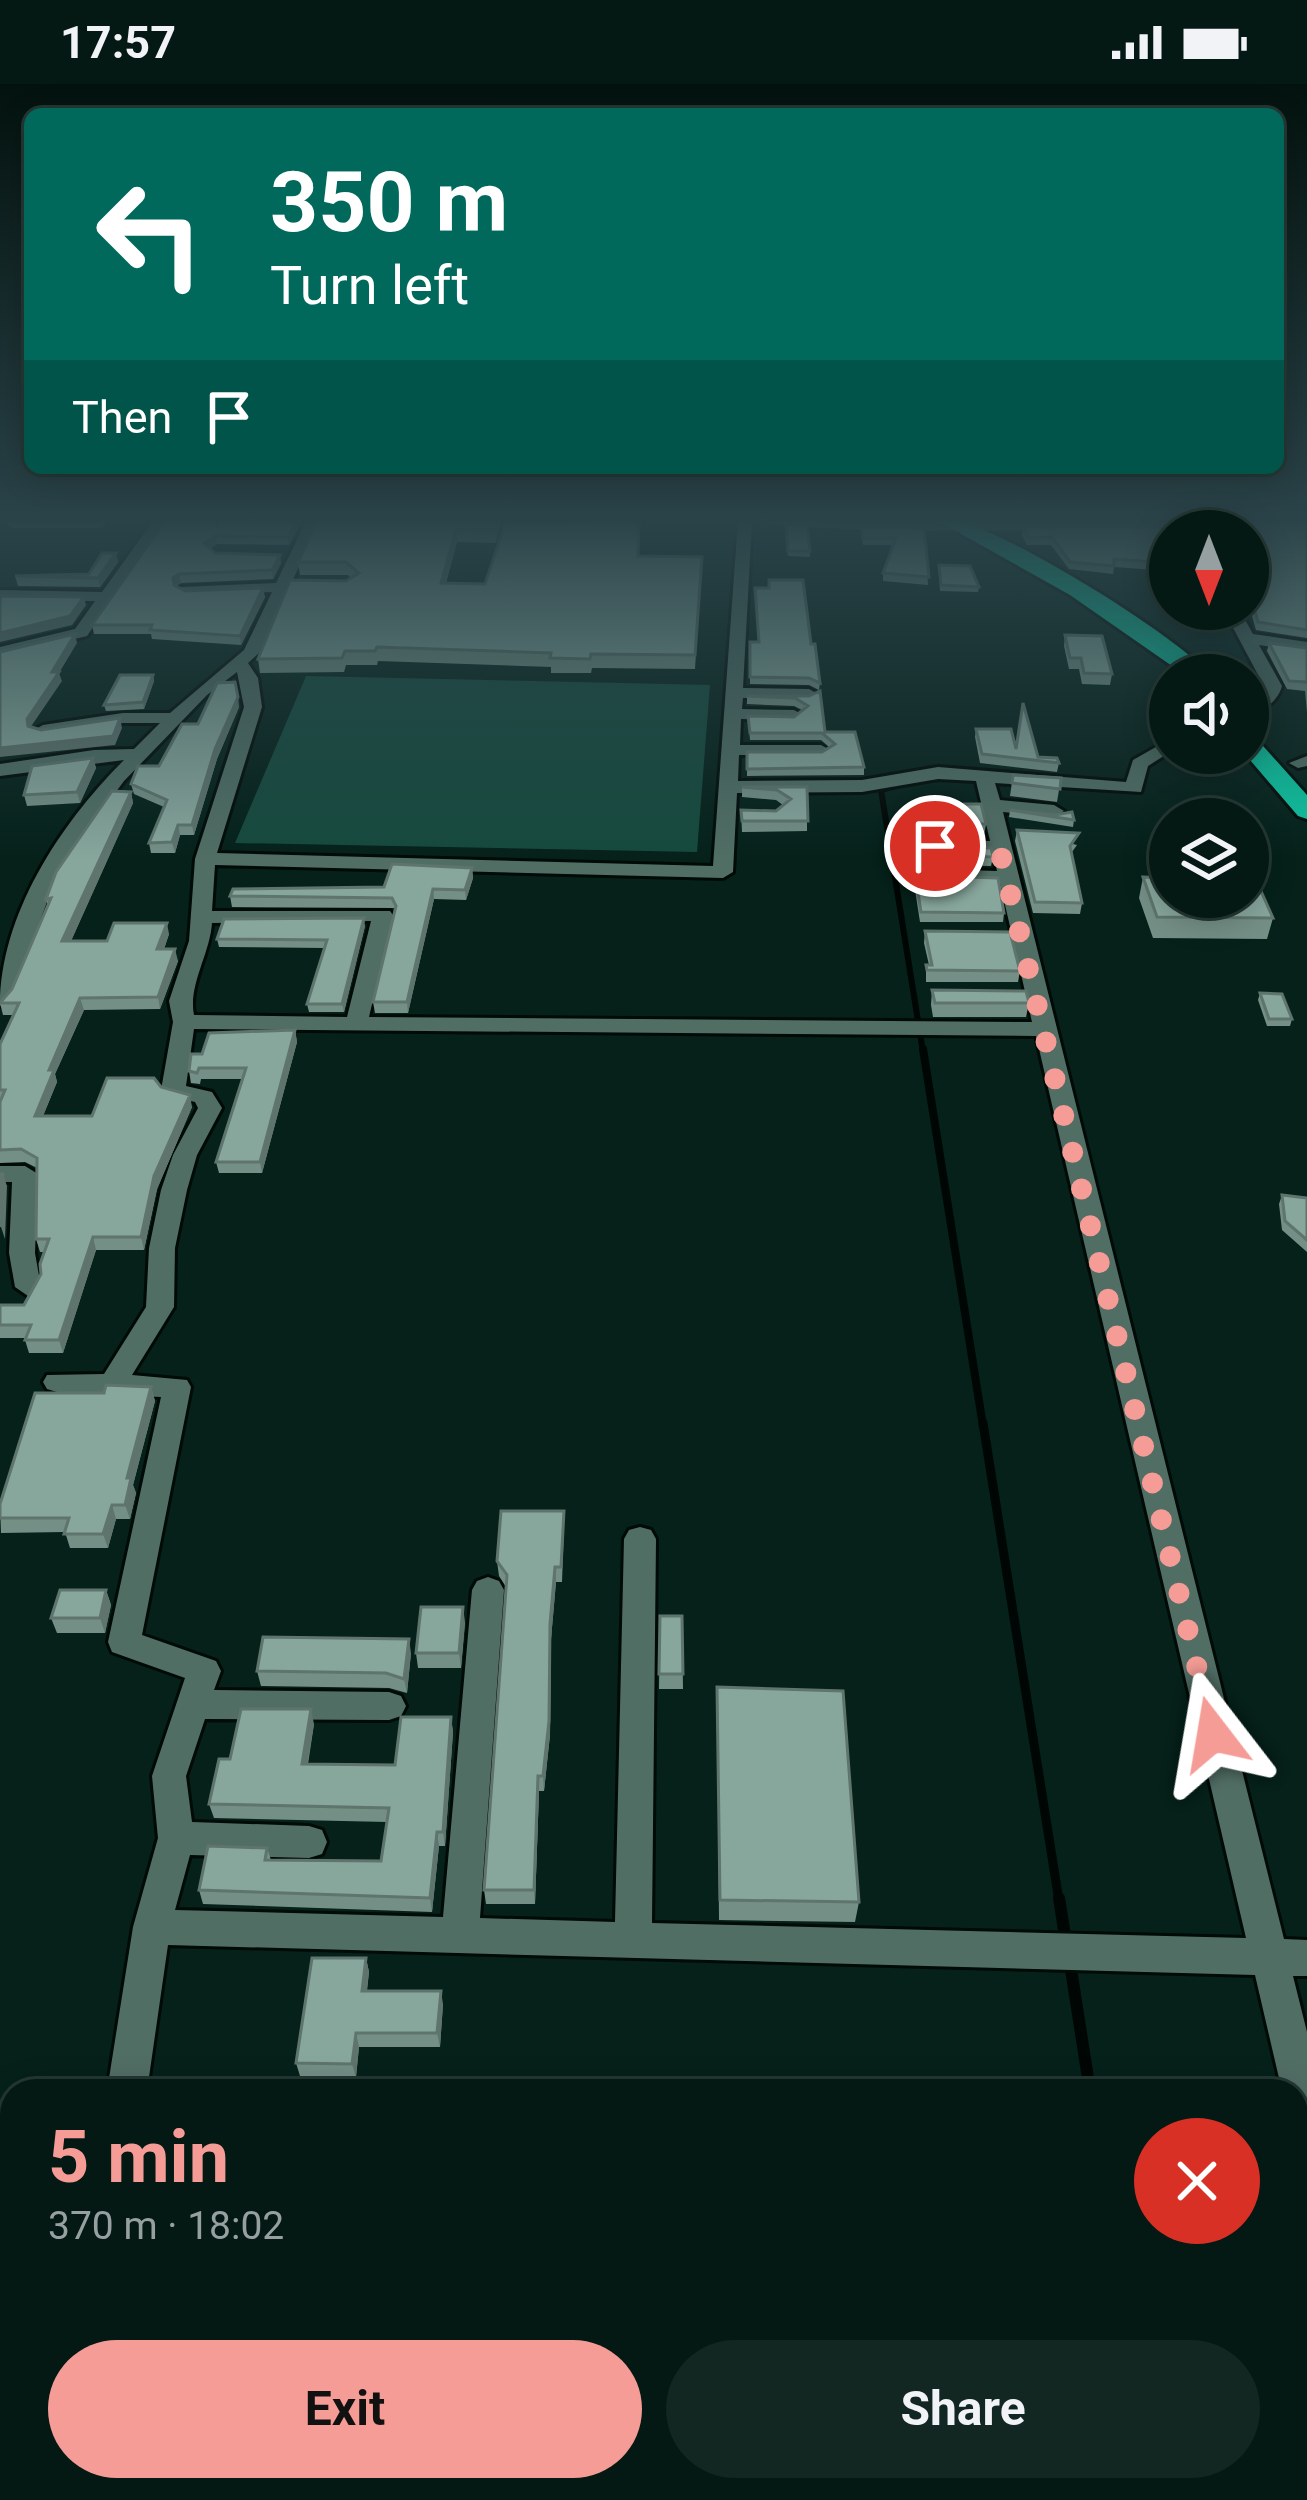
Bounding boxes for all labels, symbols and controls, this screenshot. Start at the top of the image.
text: 17:57 [60,16,176,69]
text: 350 m [270,153,508,252]
icon: left [72,156,228,312]
text: Turn left [270,254,469,317]
icon: arrive [196,384,262,450]
text: Then [72,391,172,444]
north arrow [1149,510,1269,630]
map controls [1149,510,1269,918]
button: sound [1149,654,1269,774]
pin [884,795,986,897]
button: layers [1149,798,1269,918]
icon: arrive [902,813,968,879]
position arrow [1150,1671,1276,1797]
text: 5 min [48,2115,229,2200]
button: close [1134,2118,1260,2244]
text: 370 m · 18:02 [48,2203,284,2249]
button: Exit [48,2340,642,2478]
button: Share [666,2340,1260,2478]

